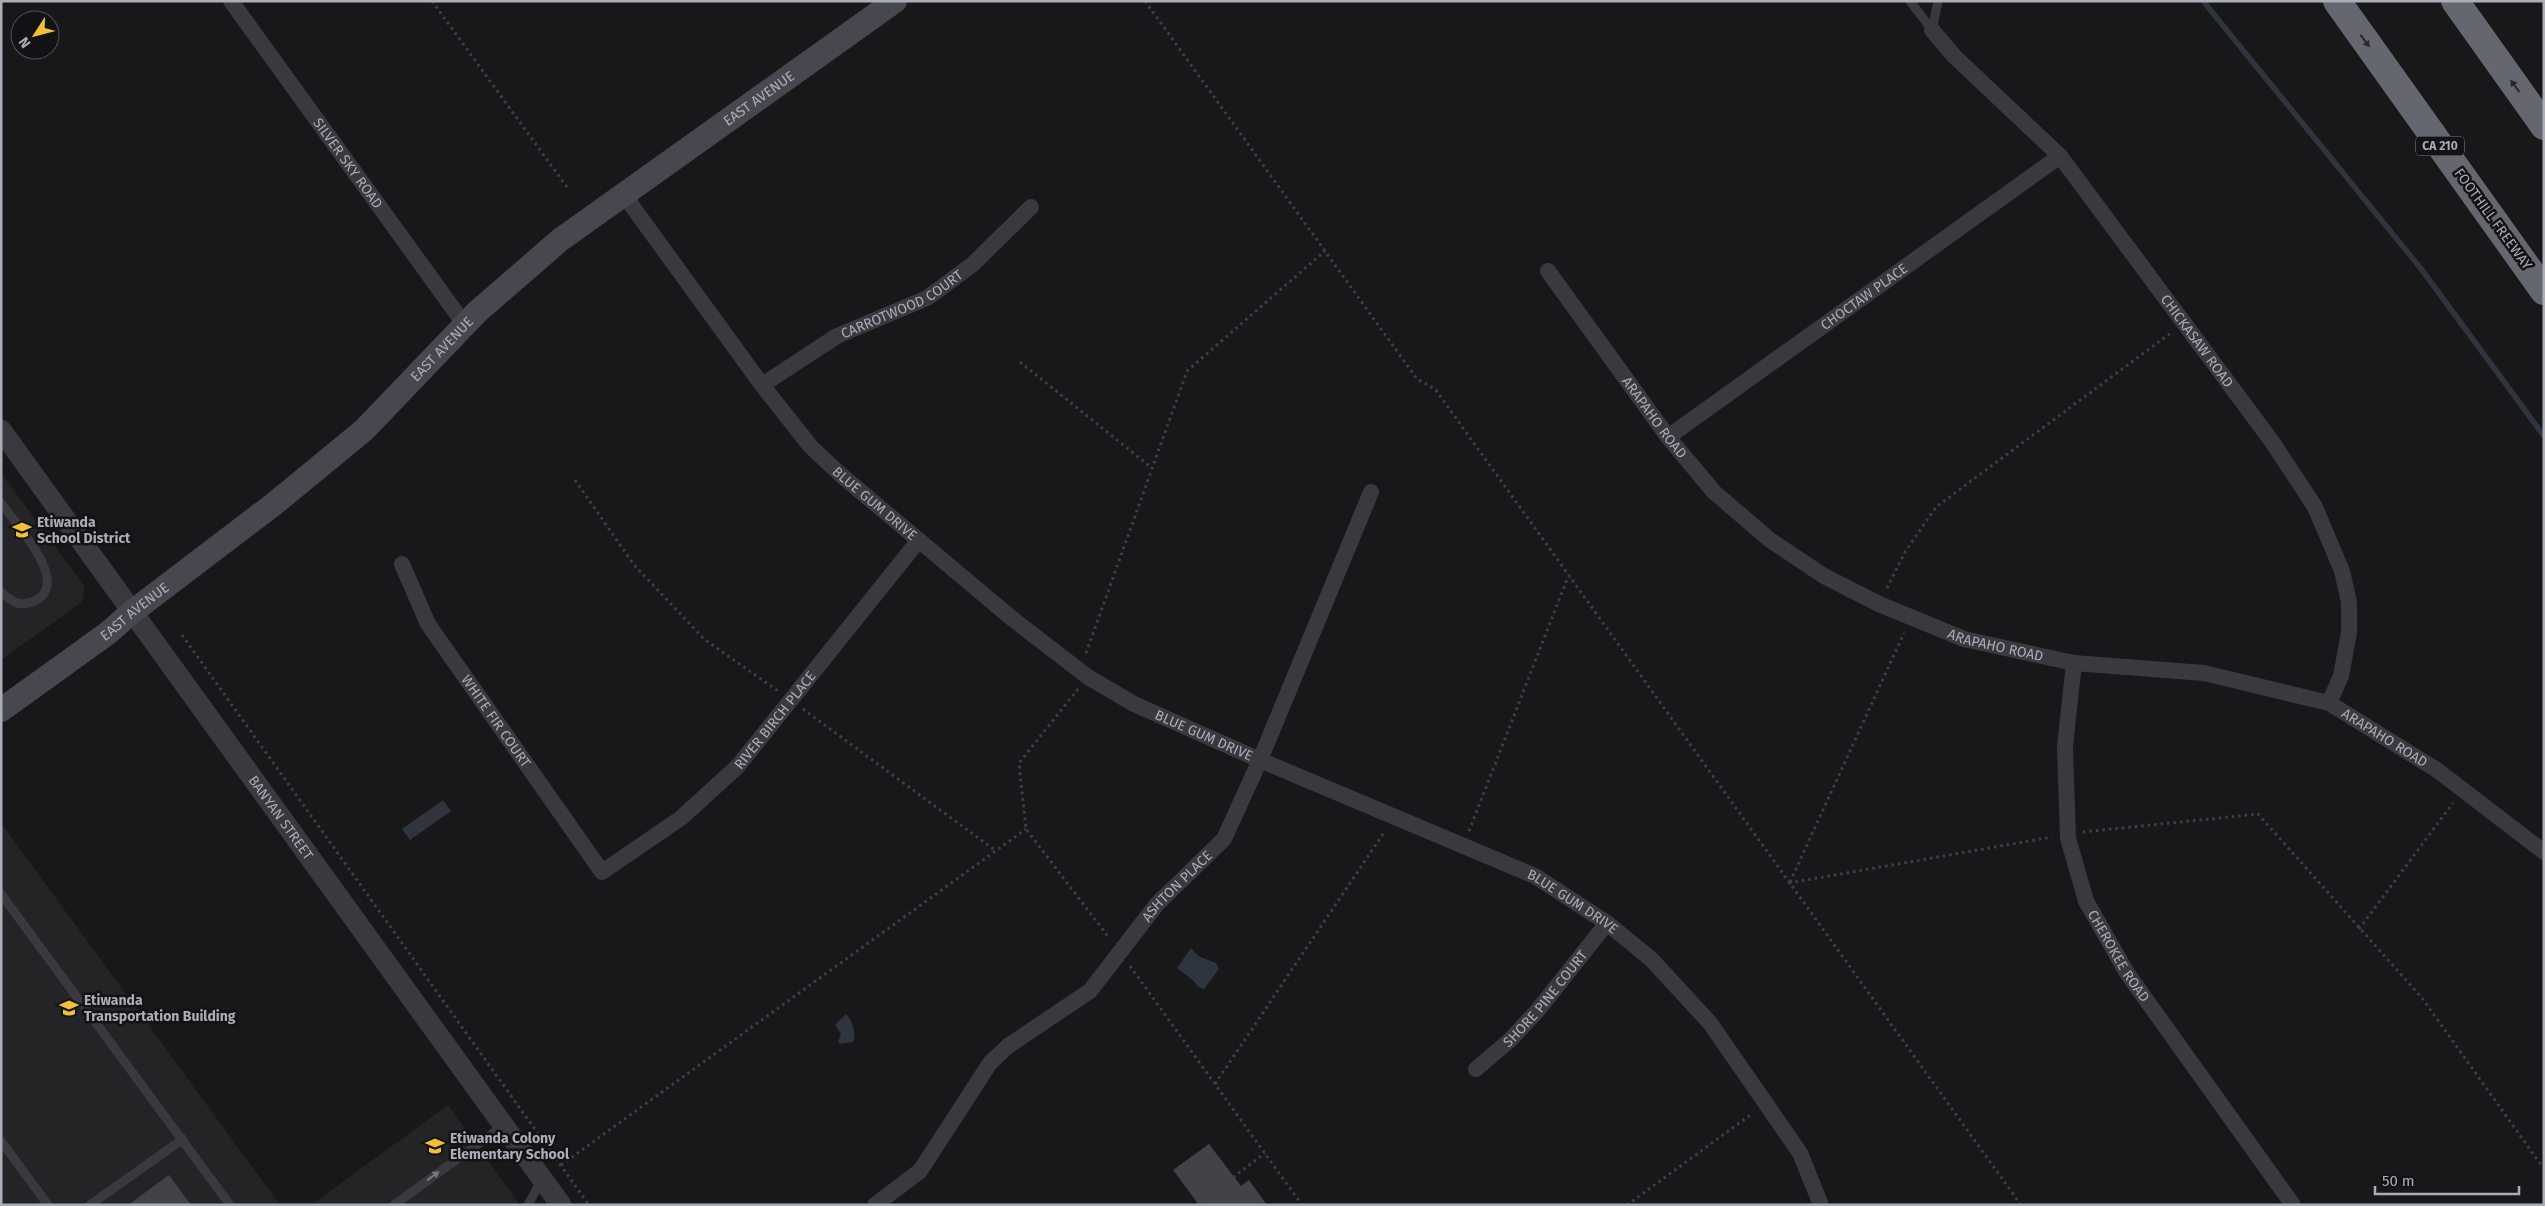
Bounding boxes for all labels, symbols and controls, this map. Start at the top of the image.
north arrow [10,10,60,60]
text: N [15,34,34,51]
one-way arrow [2360,34,2370,48]
street label: EAST AVENUE [720,67,798,129]
one-way arrow [2510,79,2520,93]
street label: SILVER SKY ROAD [310,115,386,212]
road number: CA 210 [2416,136,2464,156]
street label: FOOTHILL FREEWAY [2451,165,2536,273]
street label: CHOCTAW PLACE [1817,260,1911,334]
street label: CARROTWOOD COURT [838,266,967,342]
street label: CHICKASAW ROAD [2157,291,2237,391]
street label: EAST AVENUE [407,313,477,385]
street label: ARAPAHO ROAD [1618,373,1691,462]
street label: BLUE GUM DRIVE [829,463,921,544]
place label: Etiwanda School District [37,514,131,547]
school or university icon: Etiwanda School District [11,519,33,541]
street label: EAST AVENUE [97,579,172,644]
street label: ARAPAHO ROAD [1945,625,2045,665]
street label: RIVER BIRCH PLACE [730,668,819,772]
street label: WHITE FIR COURT [458,672,535,771]
street label: ARAPAHO ROAD [2339,705,2431,771]
street label: BLUE GUM DRIVE [1152,706,1256,764]
street label: BANYAN STREET [245,772,317,863]
street label: ASHTON PLACE [1138,847,1215,925]
street label: BLUE GUM DRIVE [1525,865,1622,937]
street label: CHEROKEE ROAD [2084,907,2153,1005]
street label: SHORE PINE COURT [1500,946,1591,1051]
place label: Etiwanda Transportation Building [84,992,236,1025]
school or university icon: Etiwanda Transportation Building [58,997,80,1019]
place label: Etiwanda Colony Elementary School [450,1130,570,1163]
school or university icon: Etiwanda Colony Elementary School [424,1135,446,1157]
scale bar [2375,1164,2519,1196]
one-way arrow [427,1171,440,1181]
text: 50 m [2382,1172,2415,1190]

